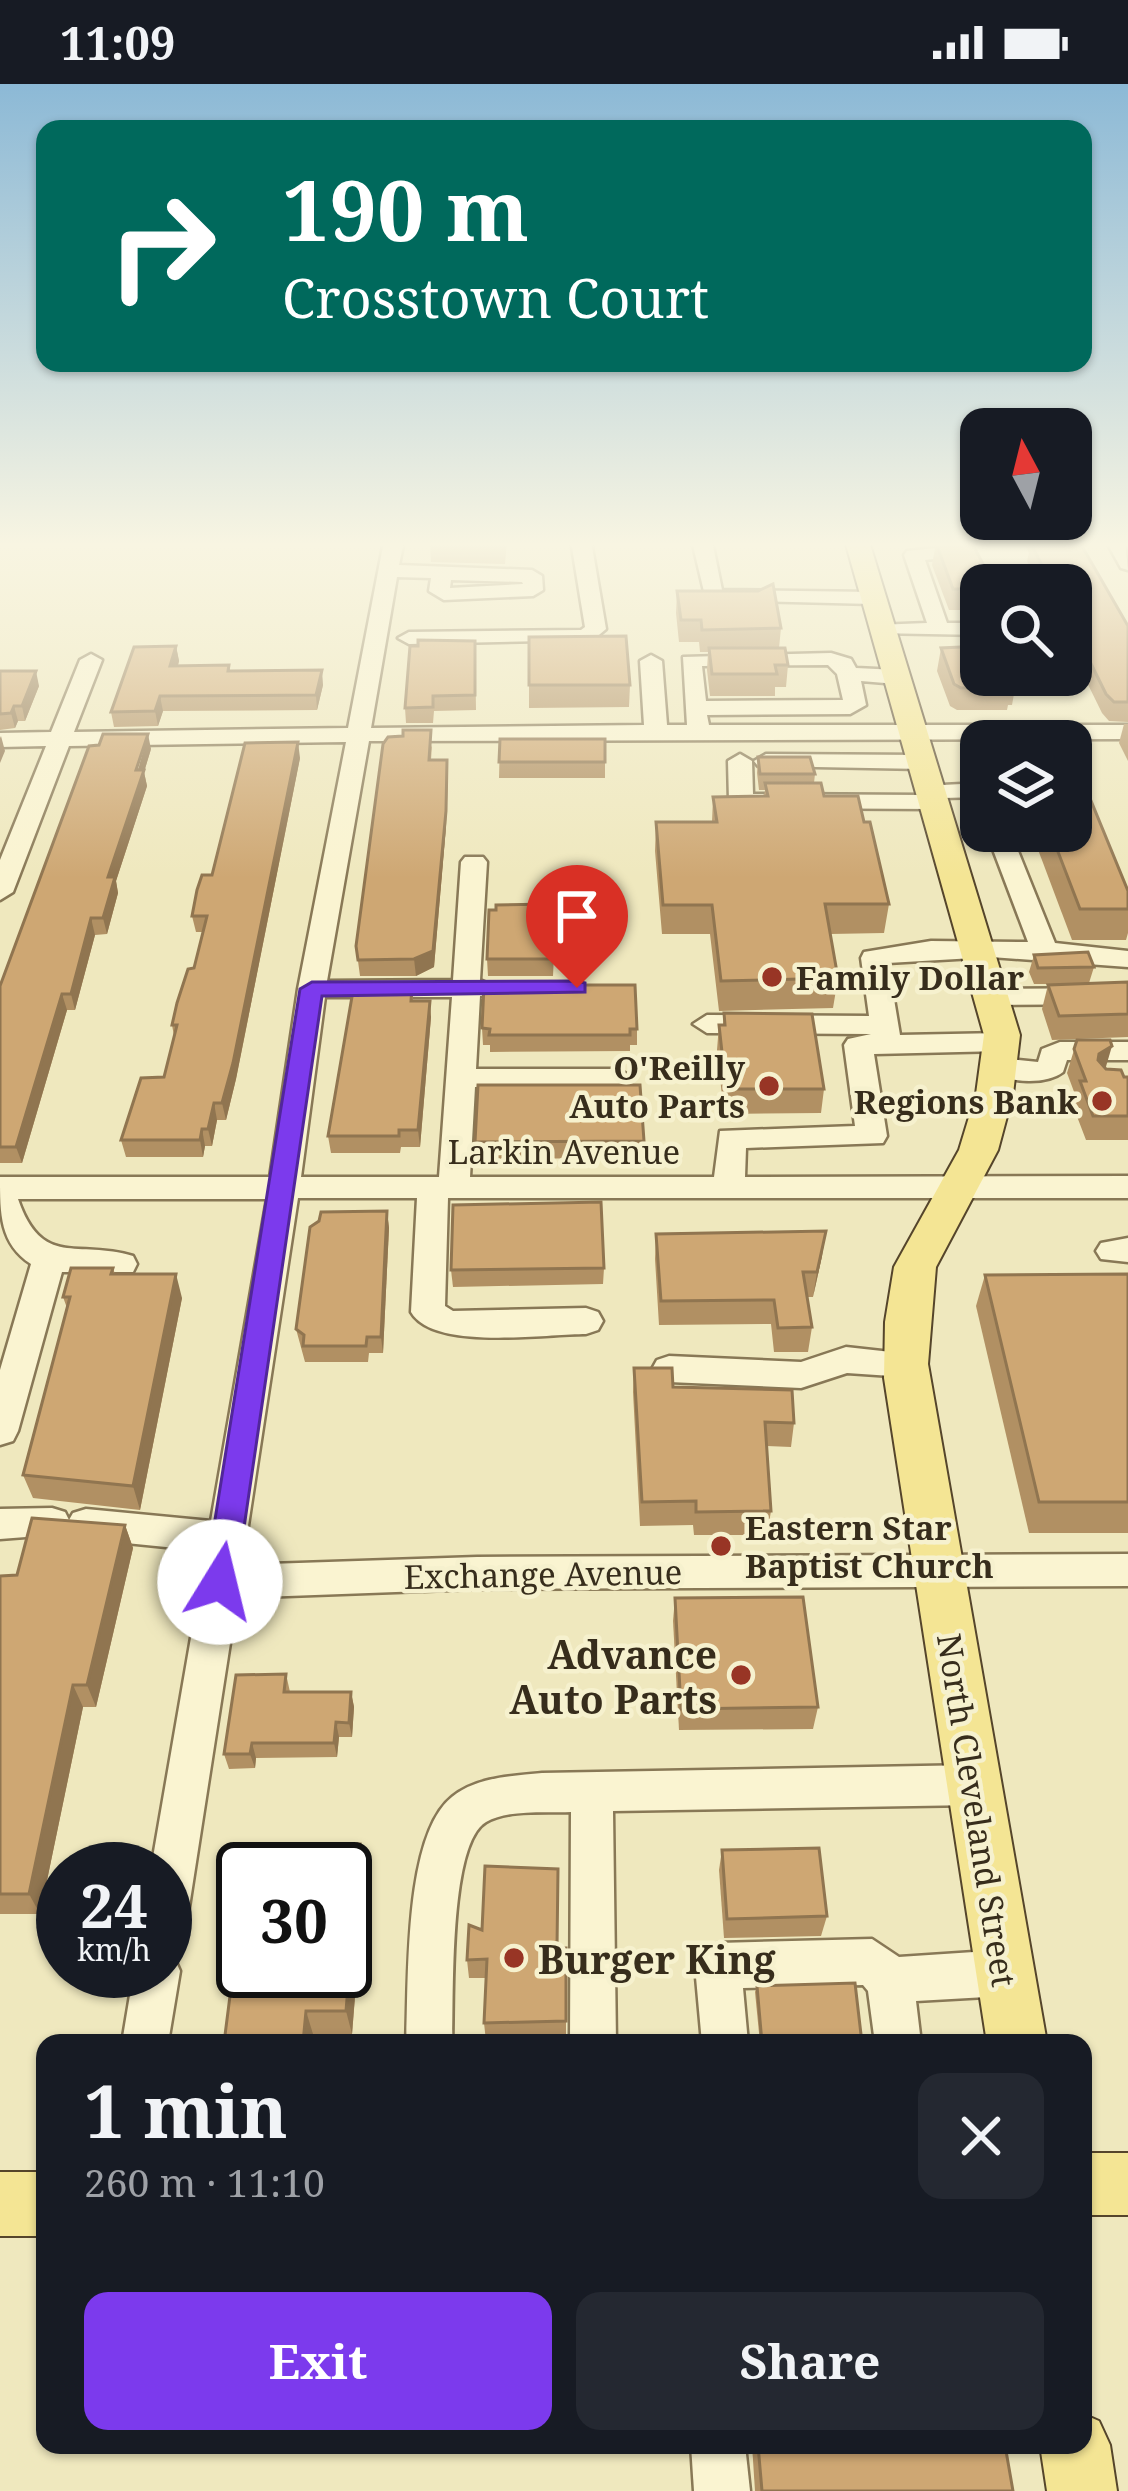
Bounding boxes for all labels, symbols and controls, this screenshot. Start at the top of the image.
text: 11:09 [60,12,175,73]
text: 190 m [282,151,529,266]
icon: right [84,168,240,324]
text: Crosstown Court [282,260,709,334]
north arrow [960,408,1092,540]
map controls [960,408,1092,852]
button: search [960,564,1092,696]
button: layers [960,720,1092,852]
pin [526,865,628,988]
icon: arrive [544,883,610,949]
place label: Family Dollar [796,955,1024,1000]
marker: Family Dollar [759,964,785,990]
place label: O'Reilly Auto Parts [569,1045,746,1128]
marker: O'Reilly Auto Parts [756,1073,782,1099]
place label: Regions Bank [854,1079,1078,1124]
marker: Regions Bank [1089,1088,1115,1114]
street label: Larkin Avenue [448,1129,680,1174]
place label: Eastern Star Baptist Church [745,1505,994,1588]
position arrow [157,1519,283,1645]
marker: Eastern Star Baptist Church [708,1533,734,1559]
street label: Exchange Avenue [403,1549,683,1599]
place label: Advance Auto Parts [509,1627,717,1725]
street label: North Cleveland Street [927,1630,1027,1990]
marker: Advance Auto Parts [728,1662,754,1688]
speed limit sign: 30 [216,1842,372,1998]
text: 24 [80,1864,148,1946]
text: km/h [77,1929,151,1970]
place label: Burger King [538,1932,776,1985]
marker: Burger King [501,1945,527,1971]
text: 1 min [84,2061,288,2159]
button: close [918,2073,1044,2199]
text: 260 m · 11:10 [84,2155,325,2208]
button: Exit [84,2292,552,2430]
button: Share [576,2292,1044,2430]

